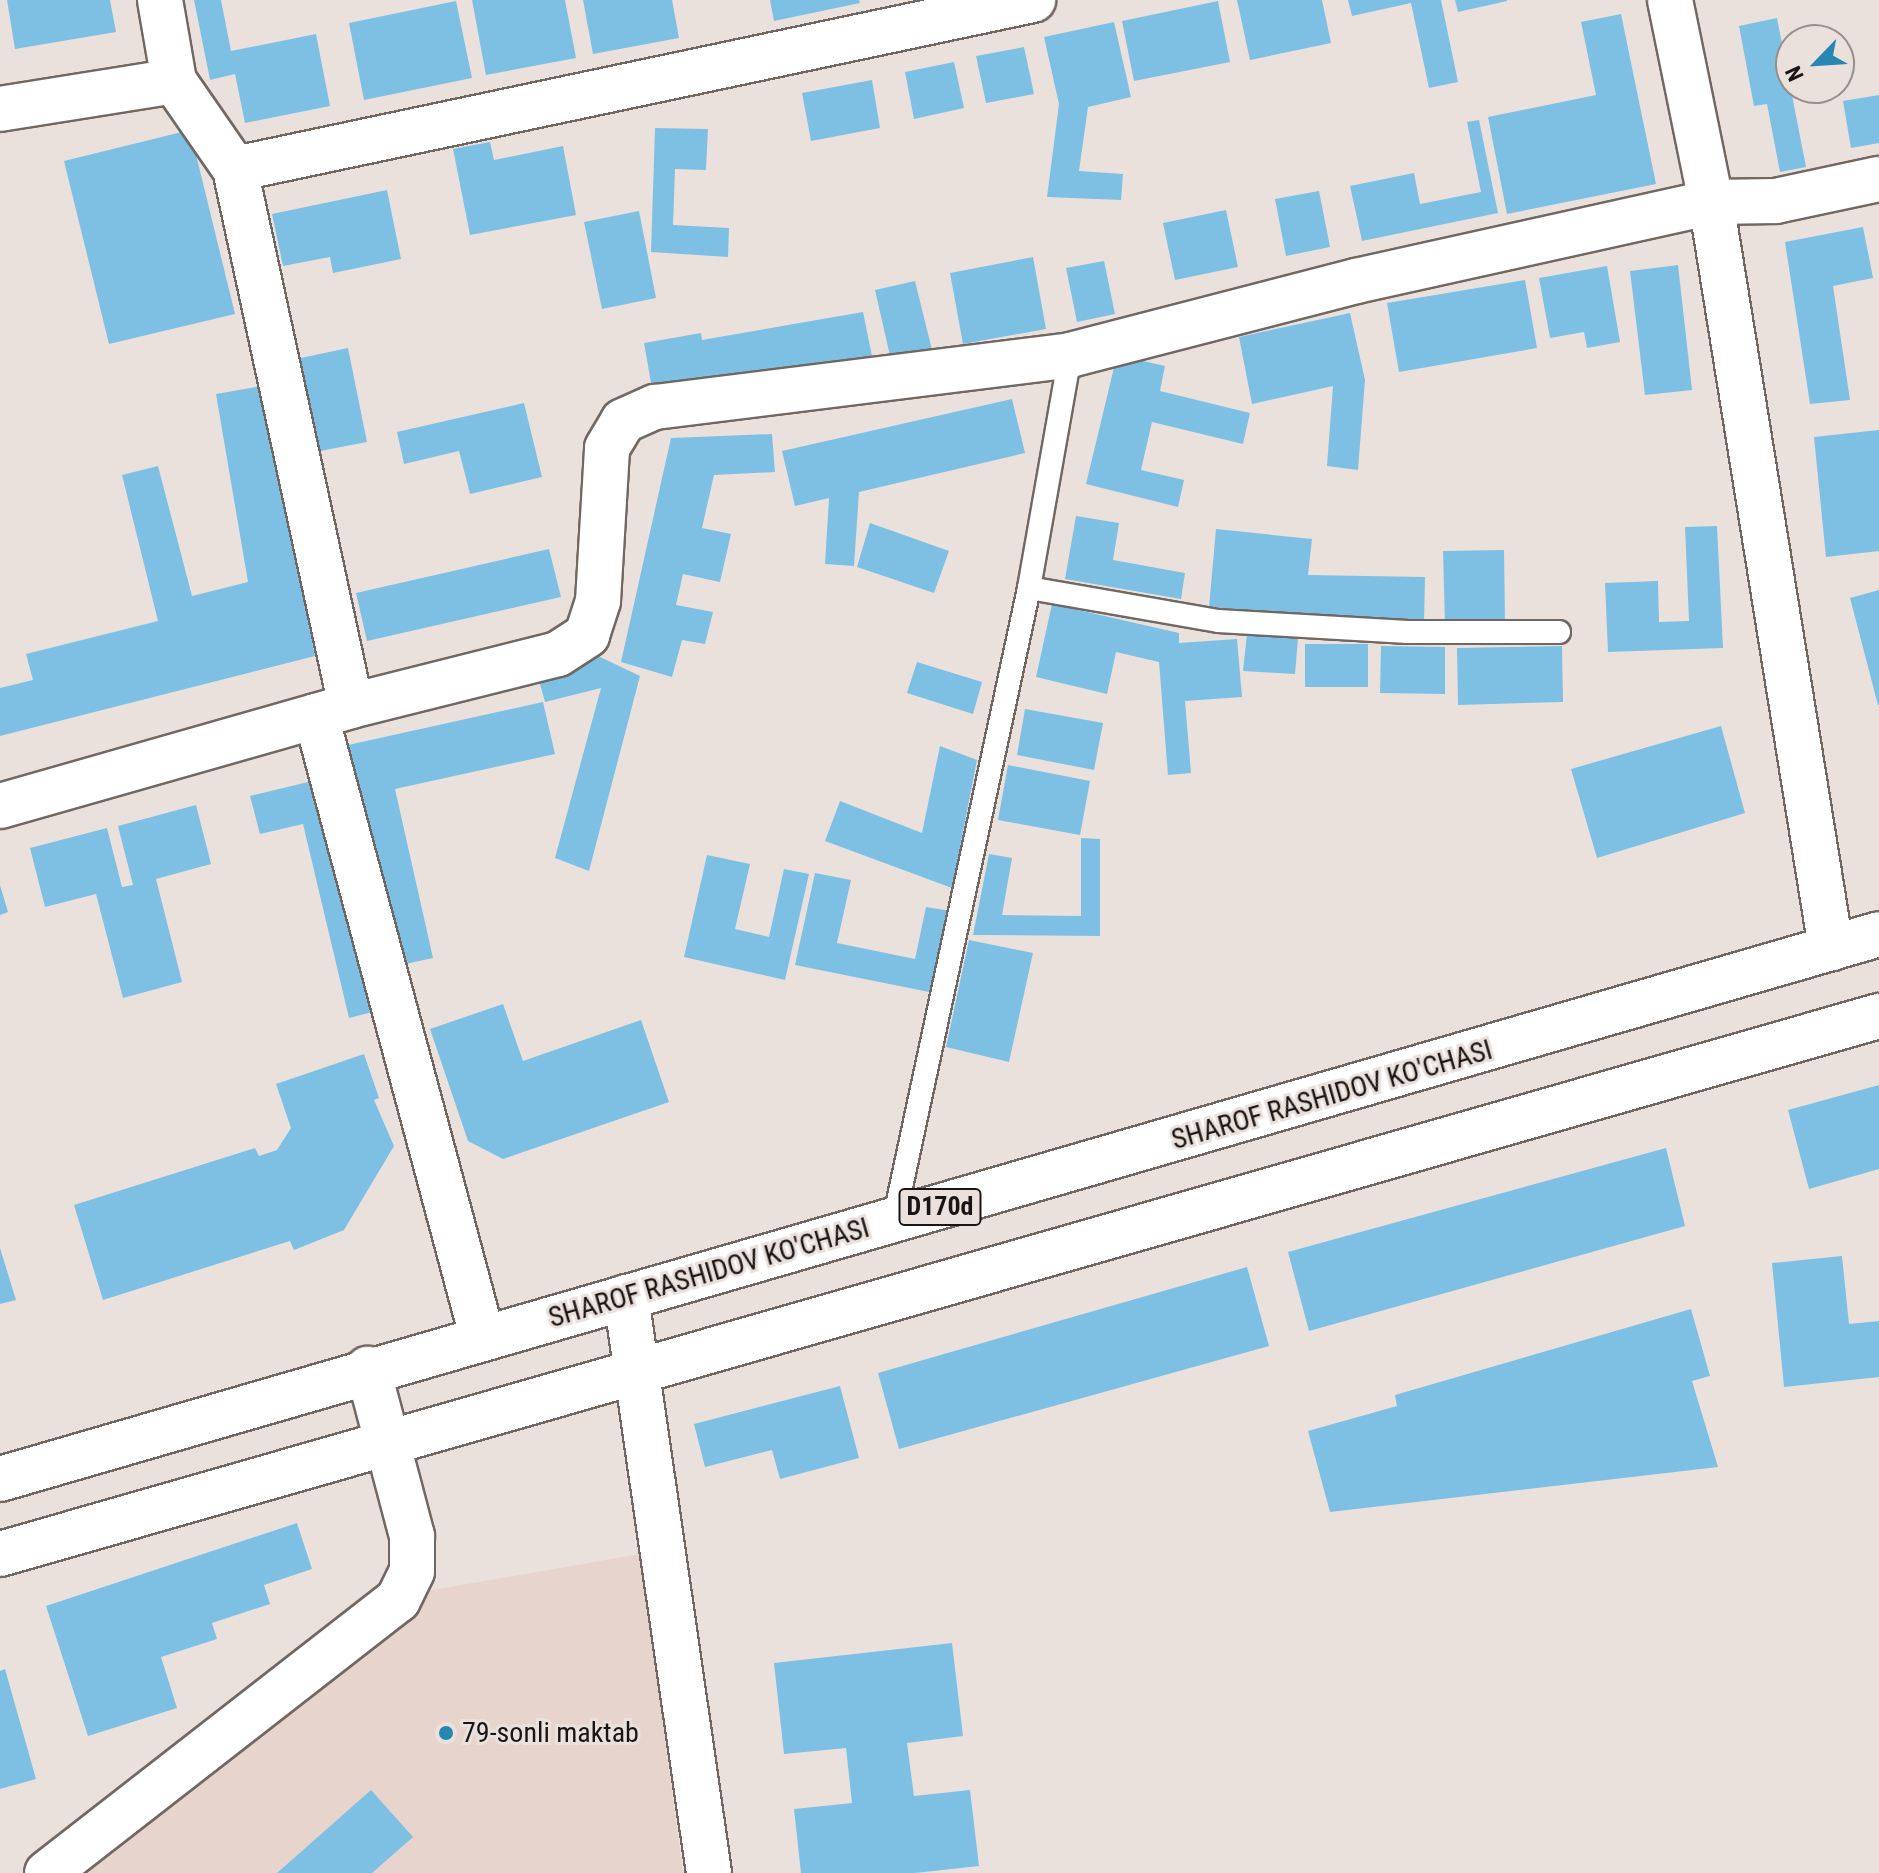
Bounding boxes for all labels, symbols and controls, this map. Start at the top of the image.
north arrow [1775,24,1855,104]
text: N [1780,62,1809,85]
street label: SHAROF RASHIDOV KO'CHASI [1168,1033,1496,1157]
road number: D170d [898,1185,982,1229]
street label: SHAROF RASHIDOV KO'CHASI [545,1211,873,1335]
place label: 79-sonli maktab [462,1716,639,1750]
marker: 79-sonli maktab [437,1724,455,1742]

